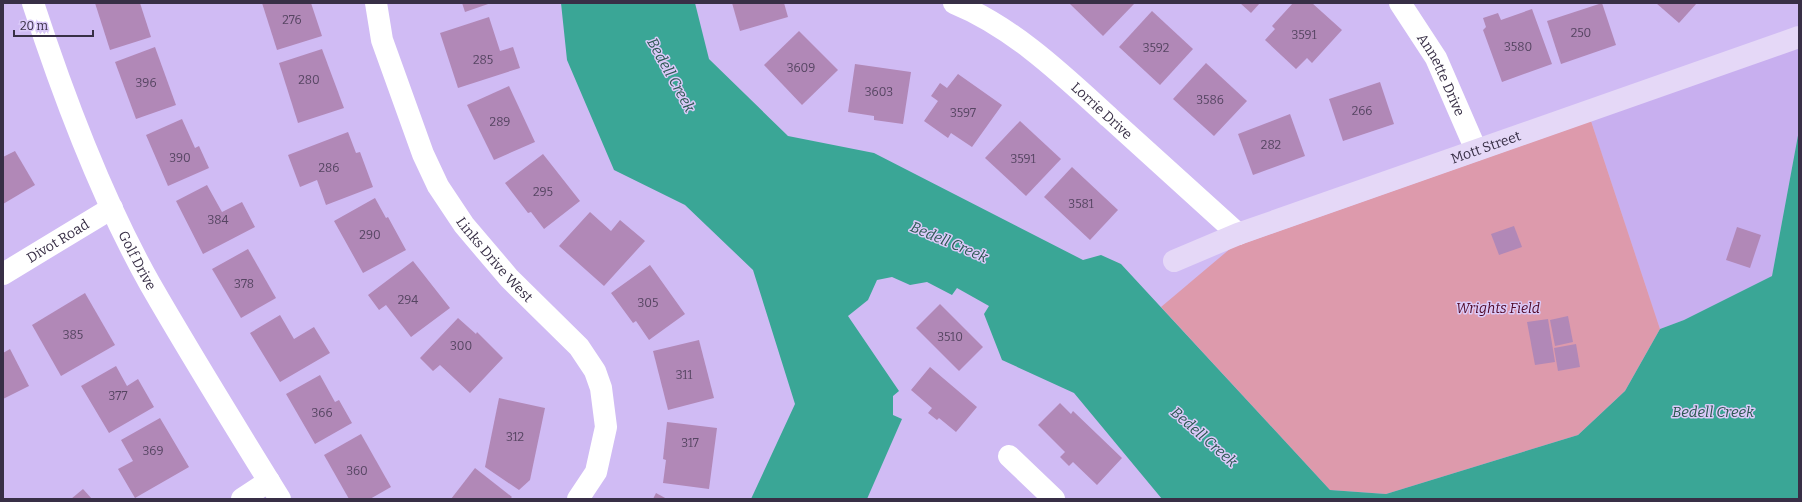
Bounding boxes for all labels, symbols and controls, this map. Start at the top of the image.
scale bar [14,12,93,38]
house number: 276 [282,13,302,27]
text: 20 m [20,19,49,33]
house number: 250 [1571,26,1591,40]
house number: 3591 [1291,28,1317,42]
street label: Annette Drive [1414,30,1469,119]
water label: Bedell Creek [643,35,699,116]
house number: 3580 [1504,40,1532,54]
house number: 3592 [1143,41,1169,55]
house number: 285 [473,53,493,67]
house number: 3609 [787,61,815,75]
house number: 280 [298,73,320,87]
house number: 396 [136,76,156,90]
street label: Lorrie Drive [1068,78,1136,143]
house number: 3603 [865,85,893,99]
house number: 3586 [1196,93,1224,107]
house number: 266 [1352,104,1372,118]
house number: 3597 [950,106,976,120]
house number: 289 [490,115,510,129]
street label: Mott Street [1449,127,1523,167]
house number: 282 [1261,138,1281,152]
house number: 390 [169,151,191,165]
house number: 3591 [1010,152,1036,166]
house number: 286 [319,161,339,175]
house number: 295 [533,185,553,199]
house number: 3581 [1068,197,1094,211]
house number: 384 [207,213,229,227]
street label: Links Drive West [453,214,537,305]
street label: Divot Road [23,216,92,266]
water label: Bedell Creek [908,218,991,267]
street label: Golf Drive [115,228,160,293]
house number: 290 [359,228,381,242]
house number: 378 [234,277,254,291]
house number: 294 [398,293,418,307]
house number: 305 [638,296,658,310]
park label: Wrights Field [1456,300,1540,317]
house number: 385 [63,328,83,342]
house number: 3510 [937,330,963,344]
house number: 300 [450,339,472,353]
house number: 311 [676,368,692,382]
house number: 377 [109,389,127,403]
water label: Bedell Creek [1167,403,1242,471]
water label: Bedell Creek [1672,403,1755,421]
house number: 366 [312,406,332,420]
house number: 312 [506,430,524,444]
house number: 317 [681,436,699,450]
house number: 369 [143,444,163,458]
house number: 360 [346,464,368,478]

